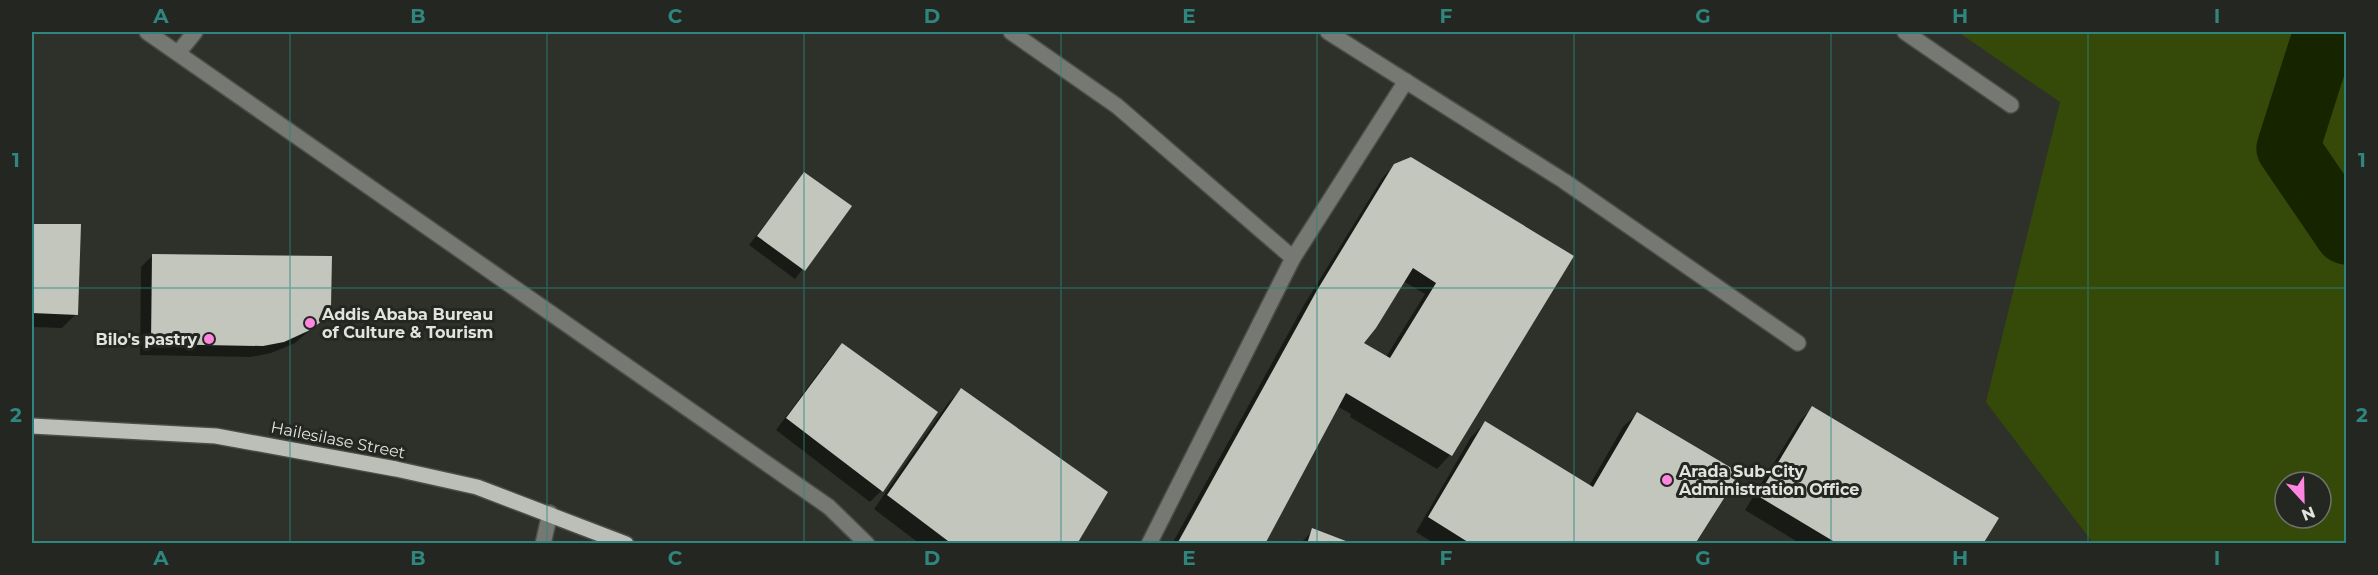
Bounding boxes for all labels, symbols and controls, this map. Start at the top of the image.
text: A [152,4,169,28]
text: B [410,4,426,28]
text: C [668,4,683,28]
text: D [924,4,940,28]
text: E [1182,4,1196,28]
text: F [1440,4,1453,28]
text: G [1695,4,1711,28]
text: H [1952,4,1968,28]
text: I [2214,4,2220,28]
text: 1 [12,148,20,172]
text: 1 [2358,148,2366,172]
place label: Addis Ababa Bureau of Culture & Tourism [321,305,493,342]
marker: Addis Ababa Bureau of Culture & Tourism [303,316,317,330]
place label: Bilo's pastry [95,330,197,349]
marker: Bilo's pastry [202,332,216,346]
text: 2 [10,403,22,427]
text: 2 [2356,403,2368,427]
street label: Hailesilase Street [269,418,407,462]
place label: Arada Sub-City Administration Office [1678,462,1859,499]
north arrow [2273,470,2333,530]
marker: Arada Sub-City Administration Office [1660,473,1674,487]
text: N [2299,502,2318,525]
text: A [152,546,169,570]
text: B [410,546,426,570]
text: C [668,546,683,570]
text: D [924,546,940,570]
text: E [1182,546,1196,570]
text: F [1440,546,1453,570]
text: G [1695,546,1711,570]
text: H [1952,546,1968,570]
text: I [2214,546,2220,570]

